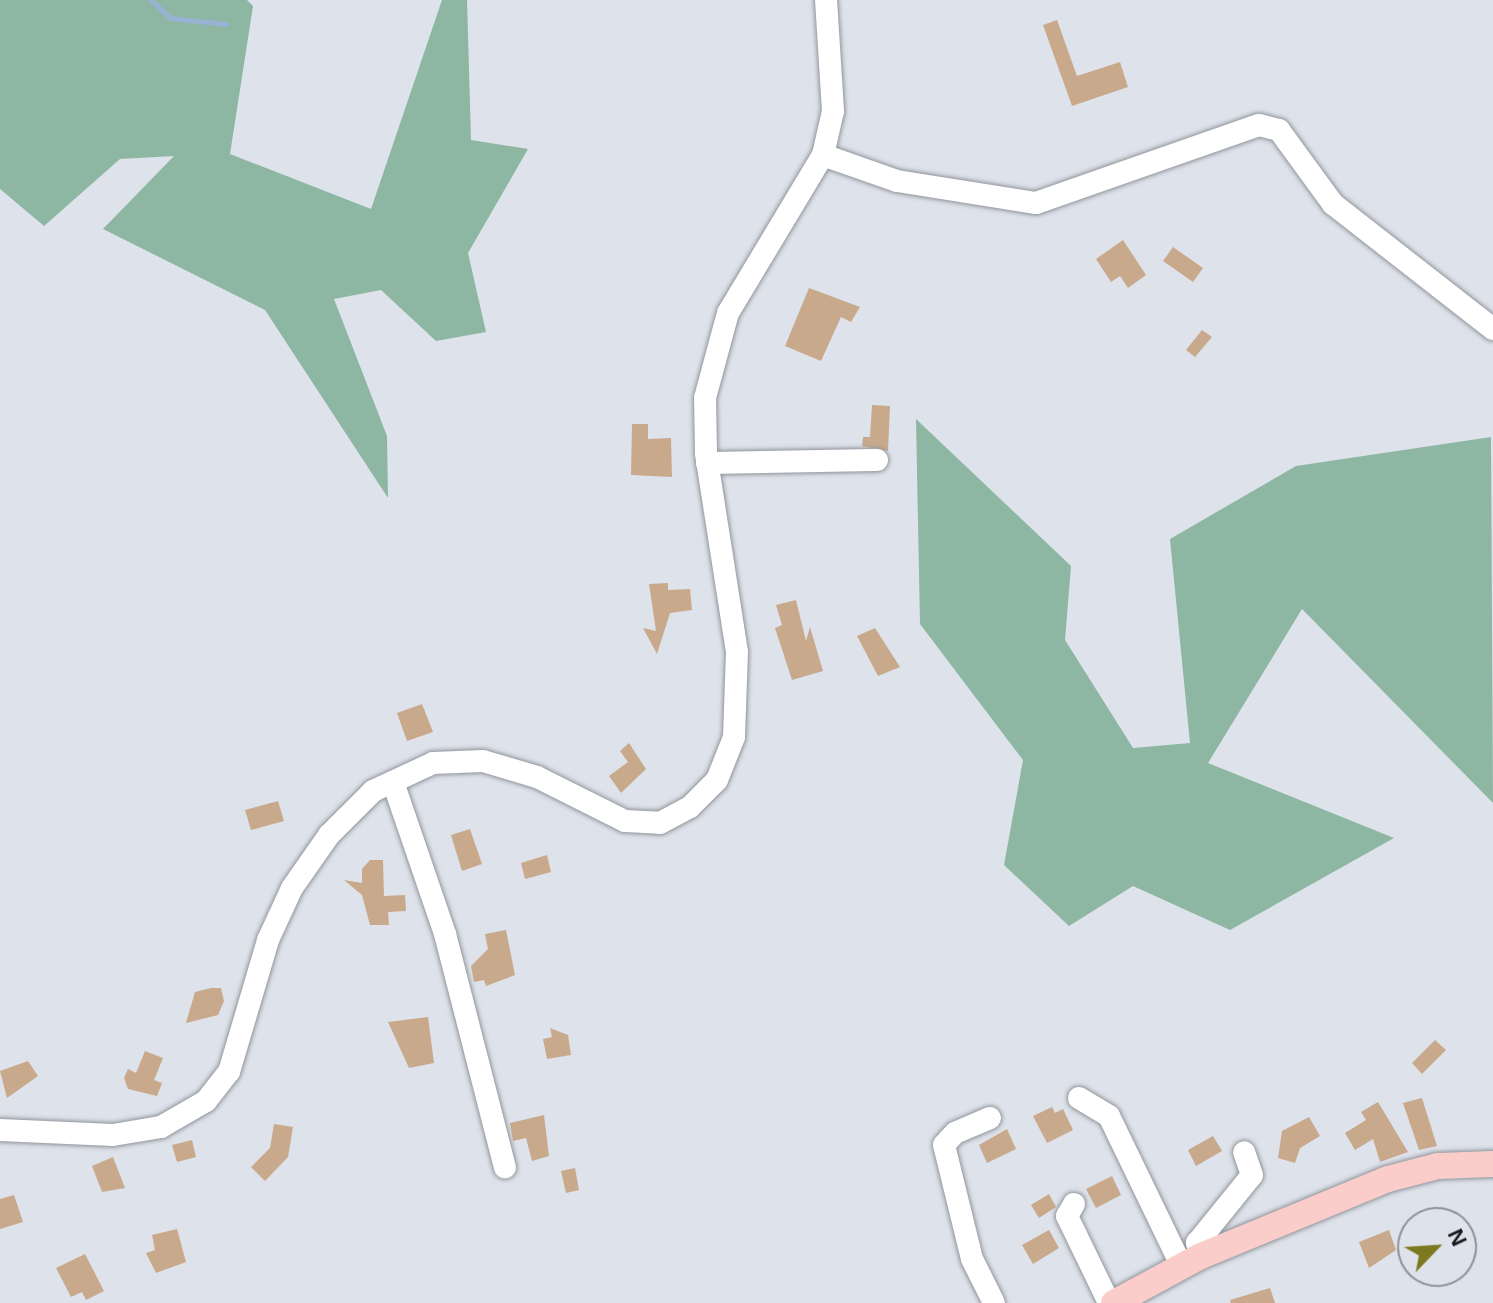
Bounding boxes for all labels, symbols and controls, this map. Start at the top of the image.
north arrow [1397,1207,1477,1287]
text: N [1443,1225,1472,1250]

